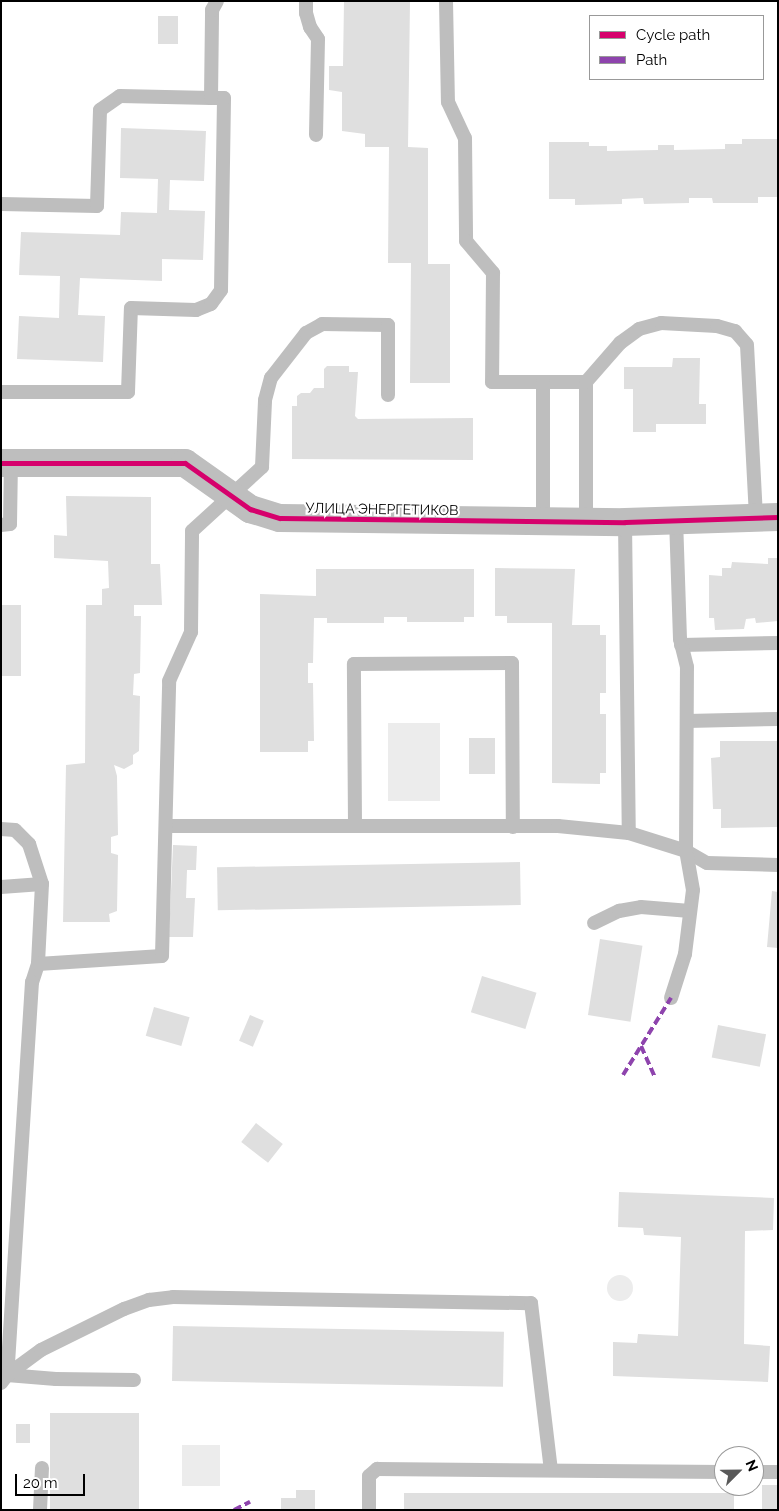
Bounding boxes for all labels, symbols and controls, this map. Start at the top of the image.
legend [589,15,764,80]
text: Cycle path [636,26,710,44]
text: Path [636,51,667,69]
street label: УЛИЦА ЭНЕРГЕТИКОВ [305,499,459,519]
north arrow [714,1446,764,1496]
text: N [742,1457,761,1474]
scale bar [18,1464,88,1496]
text: 20 m [23,1474,58,1492]

